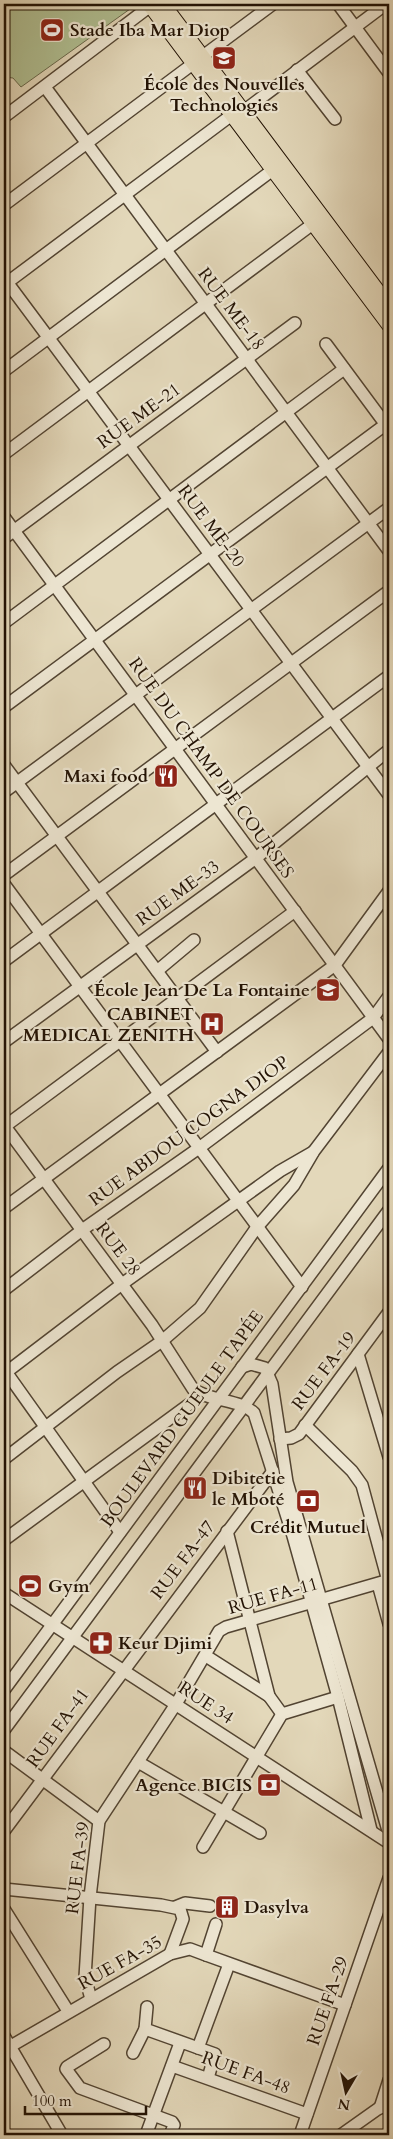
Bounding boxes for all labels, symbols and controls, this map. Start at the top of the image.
sports icon: Stade Iba Mar Diop [39,17,65,43]
place label: Stade Iba Mar Diop [70,18,230,43]
school or university icon: École des Nouvelles Technologies [211,45,237,71]
place label: École des Nouvelles Technologies [143,72,305,118]
street label: RUE ME-18 [192,262,270,356]
street label: RUE ME-21 [92,377,186,455]
street label: RUE ME-20 [172,479,250,573]
street label: RUE DU CHAMP DE COURSES [122,652,300,884]
restaurant icon: Maxi food [153,763,179,789]
place label: Maxi food [64,764,149,789]
street label: RUE ME-33 [131,854,225,932]
school or university icon: École Jean De La Fontaine [315,977,341,1003]
place label: École Jean De La Fontaine [94,978,310,1003]
place label: CABINET MEDICAL ZENITH [23,1002,194,1048]
hospital icon: CABINET MEDICAL ZENITH [199,1011,225,1037]
street label: RUE ABDOU COGNA DIOP [84,1050,294,1212]
street label: RUE 28 [89,1217,147,1281]
street label: BOULEVARD GUEULE TAPÉE [95,1305,269,1533]
street label: RUE FA-19 [286,1326,362,1416]
place label: Dibitetie le Mboté [212,1466,286,1512]
restaurant icon: Dibitetie le Mboté [182,1475,208,1501]
bank icon: Crédit Mutuel [295,1488,321,1514]
street label: RUE FA-47 [145,1515,221,1605]
place label: Crédit Mutuel [250,1515,366,1540]
street label: RUE FA-11 [225,1571,321,1621]
sports icon: Gym [17,1573,43,1599]
place label: Gym [48,1574,90,1599]
pharmacy icon: Keur Djimi [88,1630,114,1656]
place label: Keur Djimi [118,1631,213,1656]
street label: RUE 34 [173,1676,239,1730]
street label: RUE FA-41 [21,1683,95,1773]
bank icon: Agence BICIS [256,1772,282,1798]
place label: Agence BICIS [135,1773,252,1798]
street label: RUE FA-39 [60,1821,96,1915]
building icon: Dasylva [214,1894,240,1920]
place label: Dasylva [244,1895,309,1920]
street label: RUE FA-35 [73,1930,167,1996]
street label: RUE FA-29 [301,1953,355,2049]
street label: RUE FA-48 [198,2045,294,2101]
north arrow [320,2066,370,2116]
scale bar [25,2084,146,2116]
text: 100 m [32,2091,72,2111]
text: N [337,2094,352,2115]

